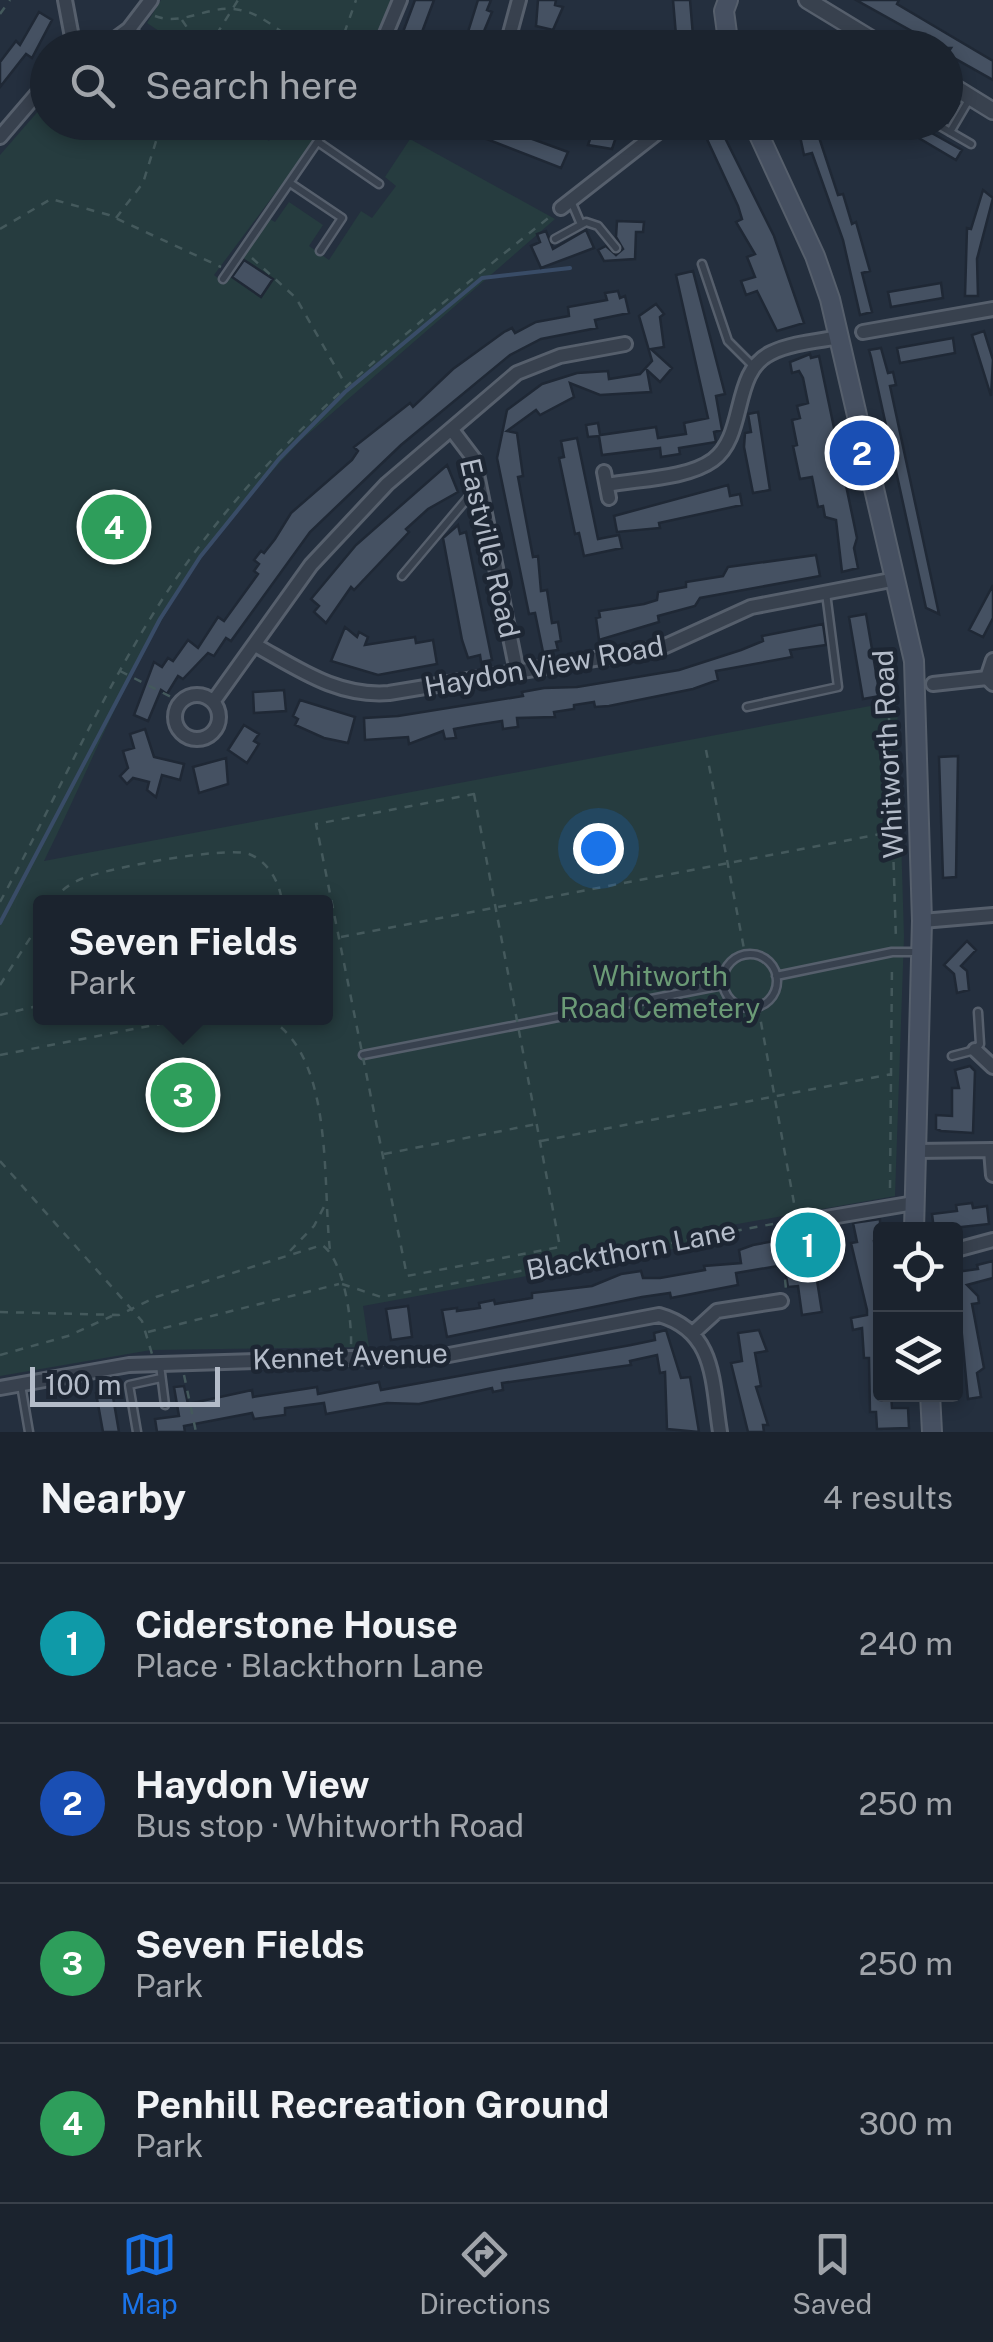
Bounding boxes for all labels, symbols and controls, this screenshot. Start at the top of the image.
search box [30,30,963,140]
icon: search [65,58,120,113]
text: Search here [145,63,358,108]
pin: 2 [830,416,894,490]
street label: Eastville Road [454,455,527,641]
pin: 4 [82,490,146,564]
street label: Haydon View Road [422,628,666,703]
street label: Whitworth Road [866,649,909,859]
your location [573,823,624,874]
popup [33,895,333,1025]
text: Seven Fields [68,919,298,964]
park label: Whitworth Road Cemetery [560,959,760,1024]
text: Park [68,964,137,1001]
pin: 3 [150,1058,216,1132]
pin: 1 [776,1208,840,1282]
street label: Blackthorn Lane [523,1213,739,1286]
map controls [873,1222,963,1402]
button: locate [873,1222,963,1312]
button: layers [873,1312,963,1402]
street label: Kennet Avenue [252,1336,448,1375]
scale bar [30,1362,220,1406]
text: 100 m [45,1368,122,1401]
text: Nearby [40,1473,186,1522]
text: 4 results [823,1479,953,1516]
text: Ciderstone House [135,1602,458,1647]
text: 1 [66,1625,79,1662]
text: 240 m [859,1625,953,1662]
text: Place · Blackthorn Lane [135,1647,484,1684]
text: Haydon View [135,1762,370,1807]
text: 2 [62,1785,83,1822]
text: 250 m [858,1785,953,1822]
text: Bus stop · Whitworth Road [135,1807,524,1844]
text: Seven Fields [135,1922,365,1967]
text: 3 [62,1945,83,1982]
text: 250 m [858,1945,953,1982]
text: Park [135,1967,203,2004]
text: Penhill Recreation Ground [135,2082,609,2127]
text: 4 [62,2105,83,2142]
text: 300 m [859,2105,953,2142]
text: Park [135,2127,203,2164]
tab: Map [121,2227,178,2320]
tab: Directions [419,2227,551,2320]
tab: Saved [792,2227,872,2320]

